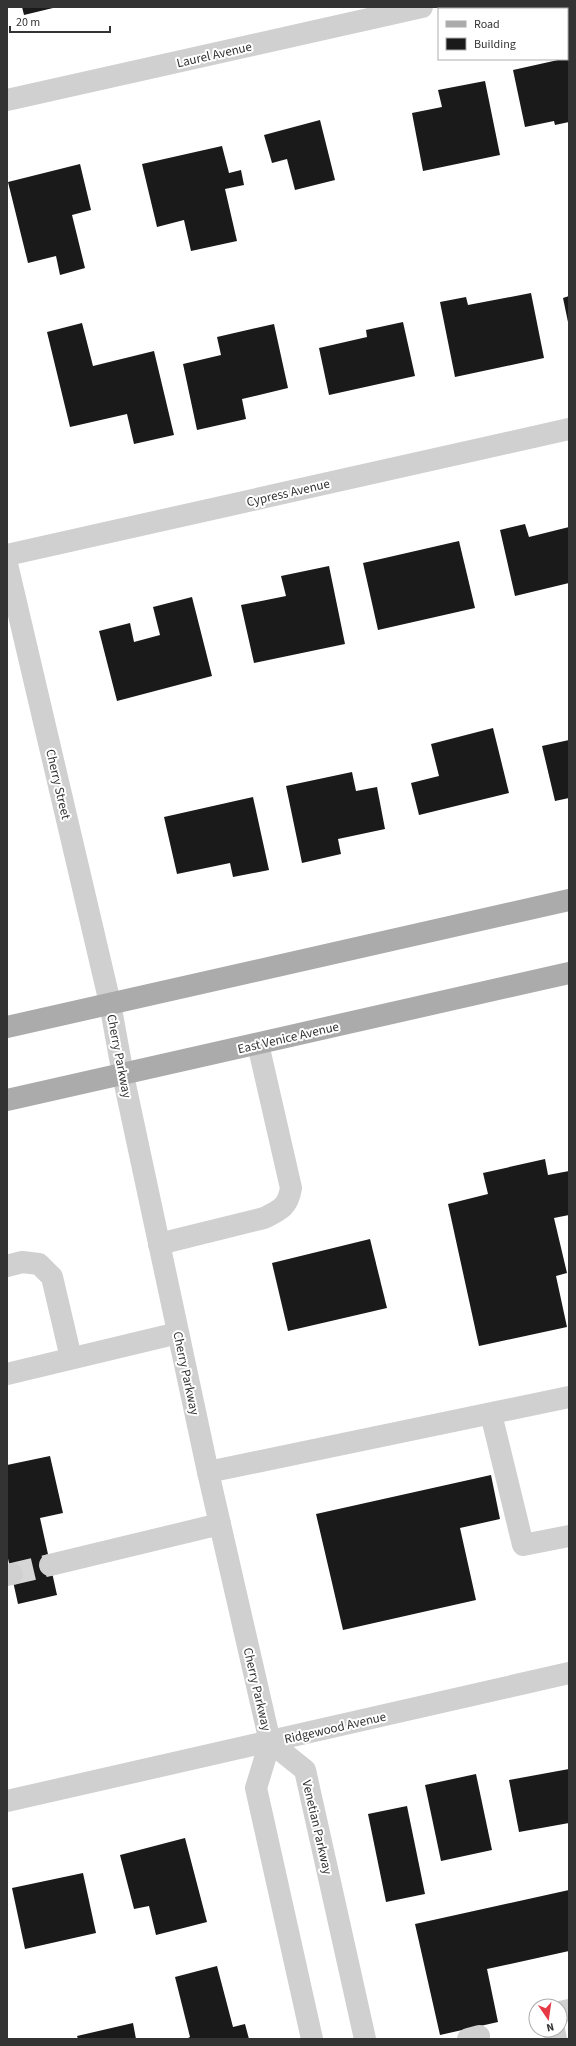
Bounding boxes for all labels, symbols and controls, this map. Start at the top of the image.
scale bar [10,8,110,34]
legend [438,8,568,60]
text: 20 m [16,14,40,31]
text: Road [474,16,500,33]
text: Building [474,36,516,53]
street label: Laurel Avenue [175,38,254,72]
street label: Cypress Avenue [245,475,332,511]
street label: Cherry Street [41,747,75,822]
street label: Cherry Parkway [102,1013,136,1100]
street label: East Venice Avenue [236,1018,341,1058]
street label: Cherry Parkway [168,1330,204,1417]
street label: Cherry Parkway [239,1646,275,1733]
street label: Ridgewood Avenue [283,1708,388,1748]
street label: Venetian Parkway [297,1778,337,1876]
north arrow [528,1998,568,2038]
text: N [545,2019,555,2035]

